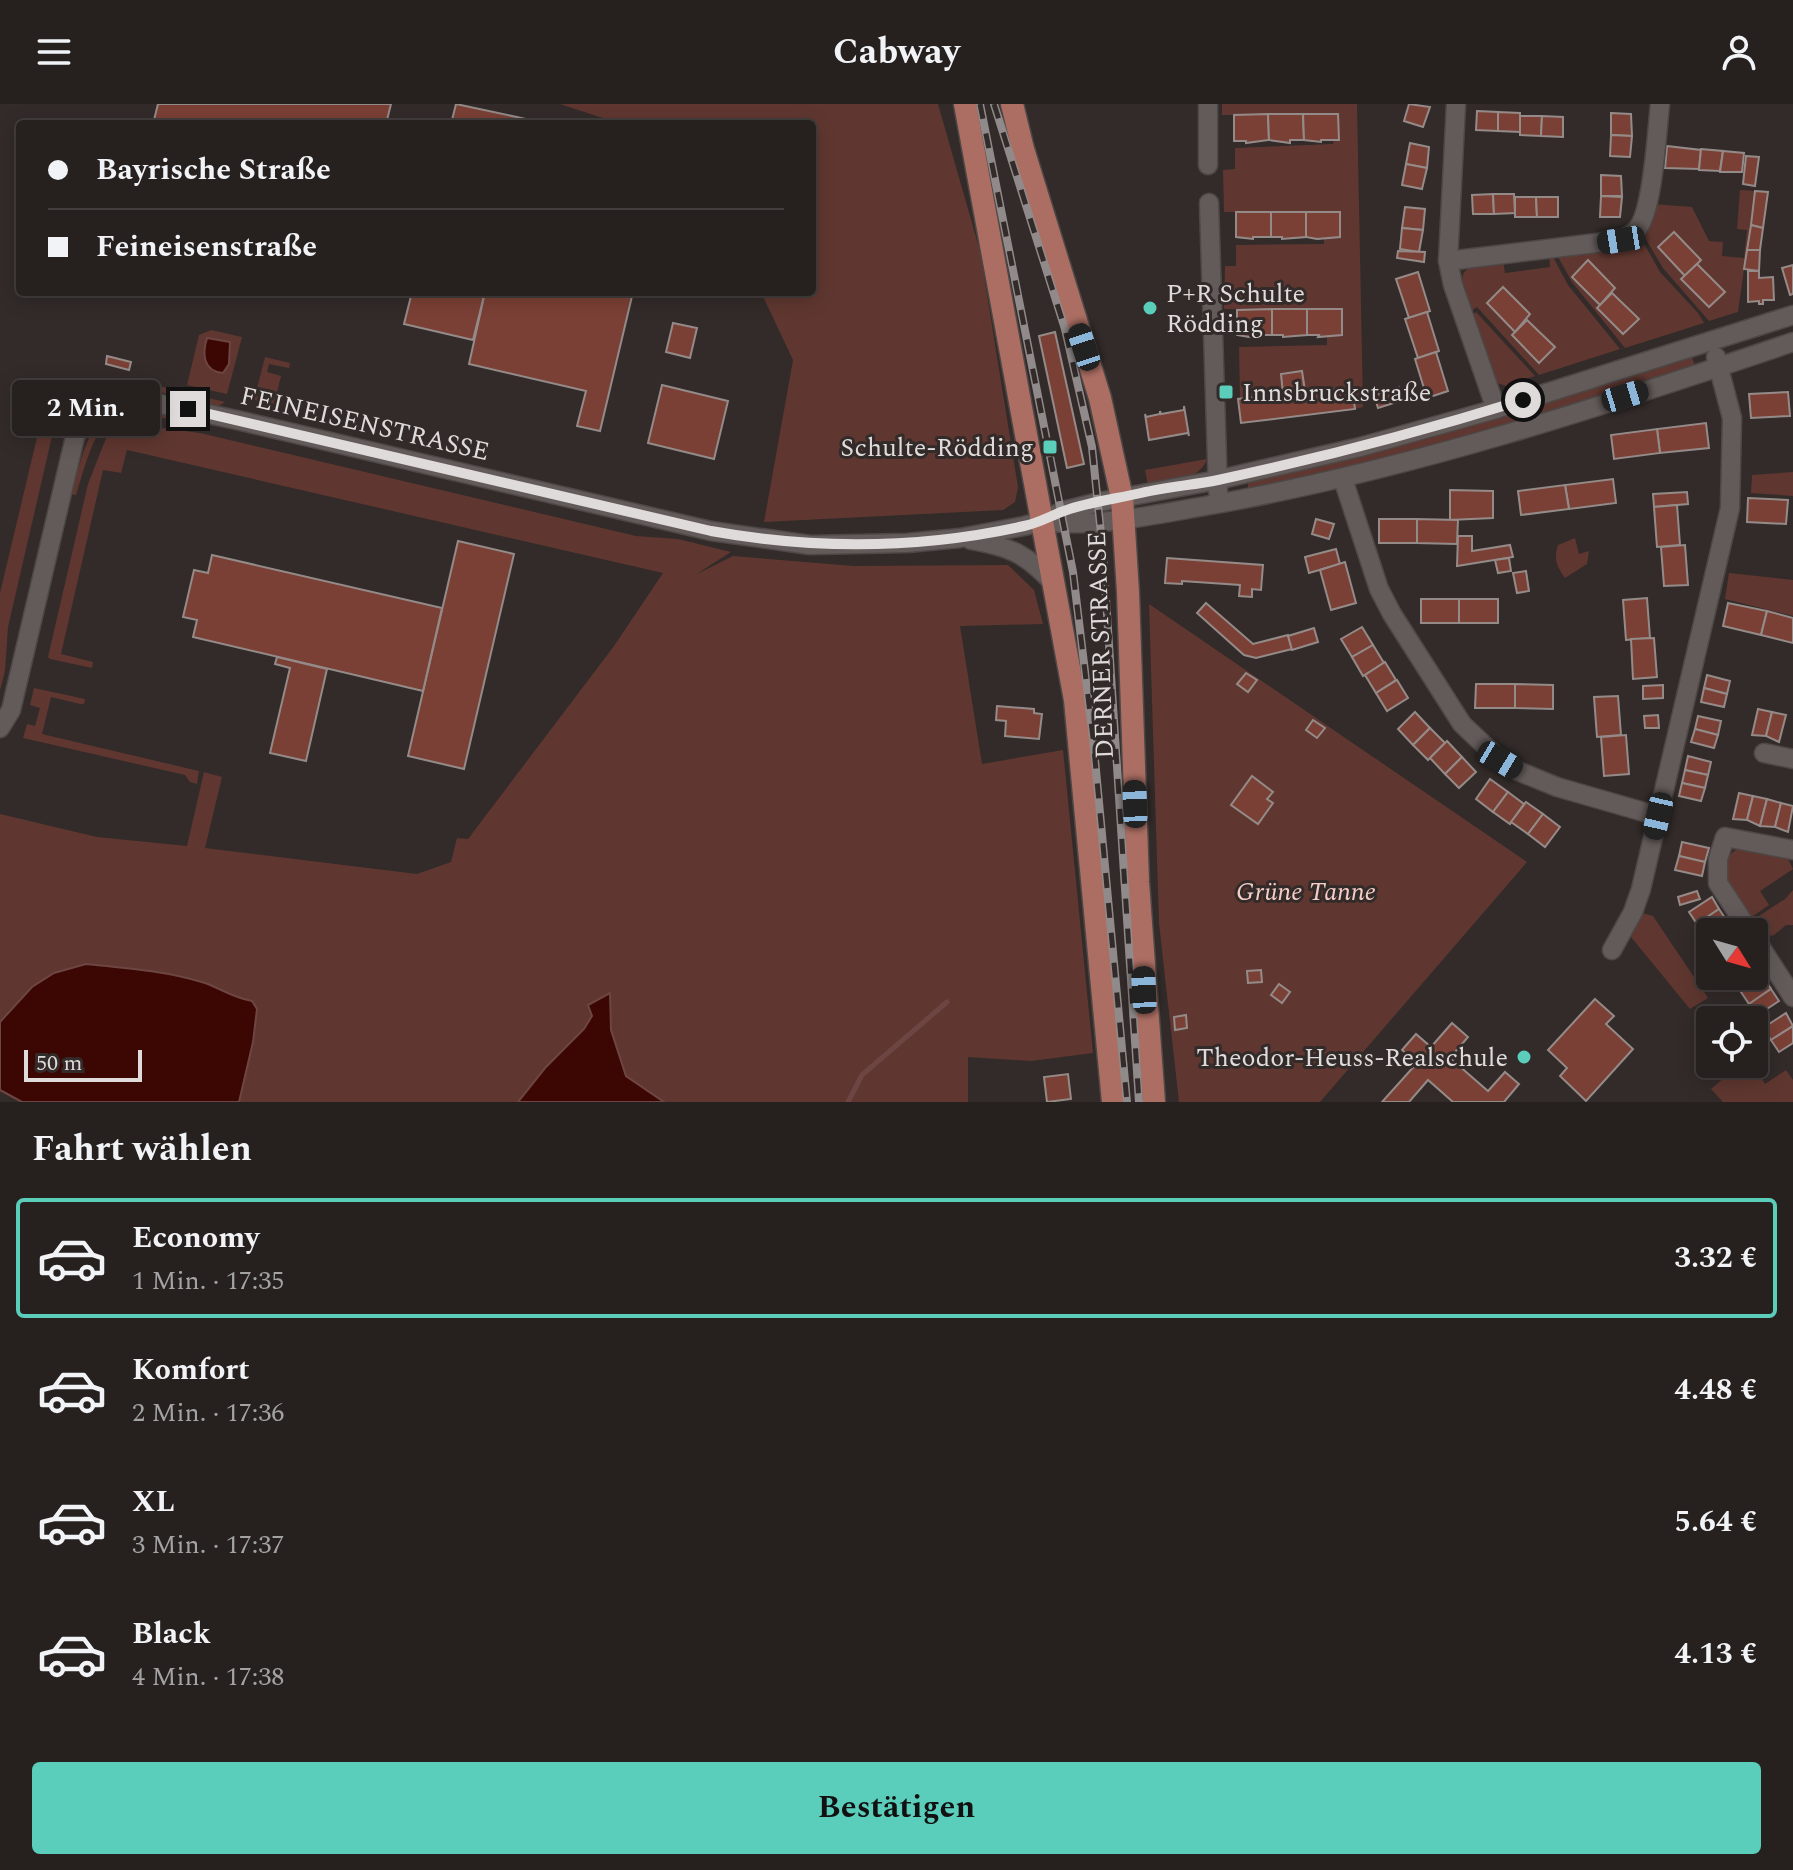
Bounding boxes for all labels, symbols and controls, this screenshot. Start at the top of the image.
text: Cabway [833,25,960,80]
icon: menu [32,30,76,74]
icon: person [1717,30,1761,74]
text: Bayrische Straße [96,147,331,193]
text: Feineisenstraße [96,224,317,270]
car [1595,224,1647,256]
place label: P+R Schulte Rödding [1166,274,1305,344]
marker: P+R Schulte Rödding [1141,299,1159,317]
car [1065,320,1103,374]
place label: Innsbruckstraße [1242,373,1431,413]
street label: FEINEISENSTRASSE [236,376,493,472]
car [1599,378,1651,414]
callout: 2 Min. [12,381,160,437]
route start [1505,382,1541,418]
marker: Innsbruckstraße [1217,383,1235,401]
text: 2 Min. [47,388,125,428]
route end [170,391,206,427]
place label: Schulte-Rödding [840,428,1034,468]
marker: Schulte-Rödding [1041,438,1059,456]
street label: DERNER STRASSE [1077,530,1125,760]
car [1473,737,1527,783]
car [1122,780,1148,828]
car [1641,790,1675,842]
park label: Grüne Tanne [1236,872,1376,912]
north arrow [1696,918,1768,990]
map controls [1696,918,1768,1078]
car [1131,965,1157,1015]
button: locate [1696,1006,1768,1078]
place label: Theodor-Heuss-Realschule [1196,1038,1508,1078]
scale bar [24,1046,142,1082]
text: 50 m [36,1047,82,1080]
marker: Theodor-Heuss-Realschule [1515,1048,1533,1066]
text: Fahrt wählen [32,1122,252,1177]
text: Economy [132,1215,259,1261]
icon: car [36,1222,108,1294]
text: 3.32 € [1674,1235,1757,1281]
text: 1 Min. · 17:35 [132,1261,284,1301]
text: Komfort [132,1347,250,1393]
icon: car [36,1354,108,1426]
text: 4.48 € [1674,1367,1757,1413]
text: 2 Min. · 17:36 [132,1393,284,1433]
text: XL [132,1479,175,1525]
icon: car [36,1486,108,1558]
text: 5.64 € [1674,1499,1757,1545]
text: 3 Min. · 17:37 [132,1525,284,1565]
text: Black [132,1611,211,1657]
icon: car [36,1618,108,1690]
text: 4.13 € [1674,1631,1757,1677]
text: 4 Min. · 17:38 [132,1657,284,1697]
button: Bestätigen [32,1762,1761,1854]

